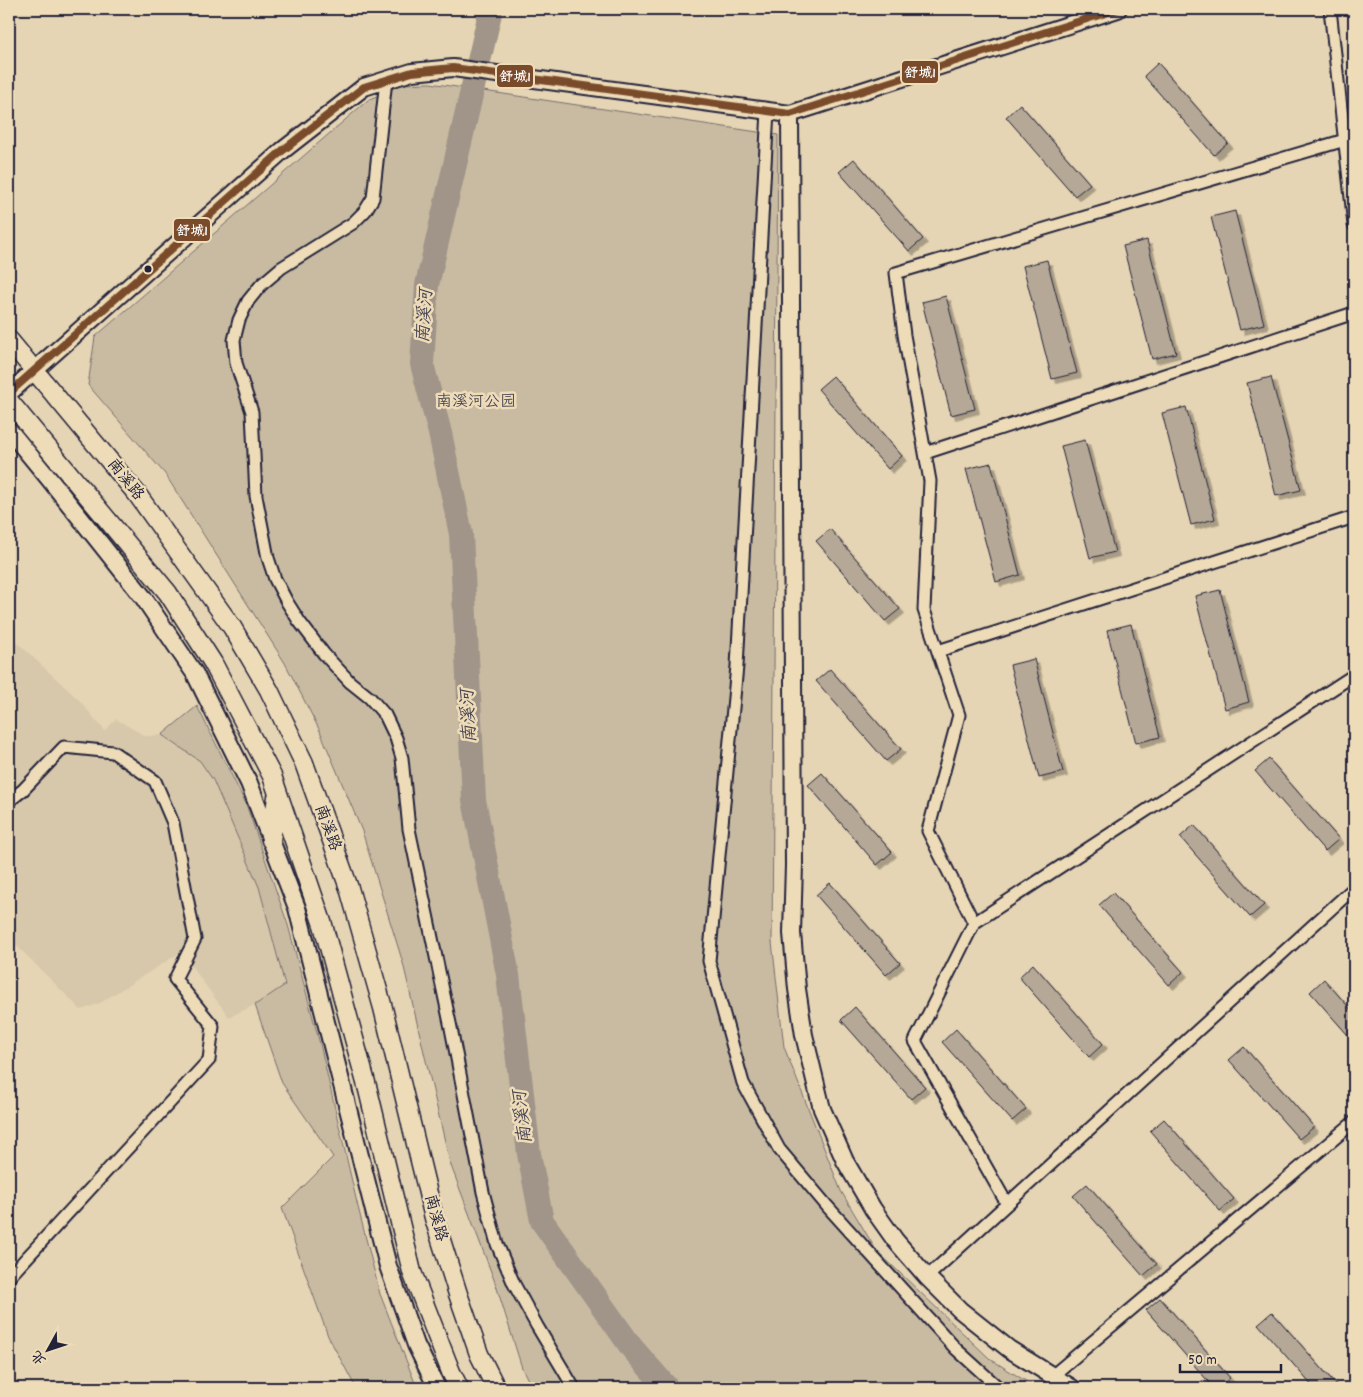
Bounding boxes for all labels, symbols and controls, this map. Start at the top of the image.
line badge: 舒城1 [901,60,939,84]
line badge: 舒城1 [496,64,534,88]
text: 舒城1 [904,64,936,84]
text: 舒城1 [499,68,531,88]
line badge: 舒城1 [173,218,211,242]
text: 舒城1 [176,222,208,242]
unlabelled marker [143,264,153,274]
water label: 南溪河 [412,285,441,344]
park label: 南溪河公园 [436,391,516,414]
street label: 南溪路 [101,454,149,506]
water label: 南溪河 [456,685,484,744]
street label: 南溪路 [308,802,346,854]
water label: 南溪河 [508,1086,540,1145]
street label: 南溪路 [418,1192,452,1244]
north arrow [22,1324,72,1374]
scale bar [1180,1342,1282,1374]
text: 北 [27,1345,52,1369]
text: 50 m [1188,1350,1217,1372]

